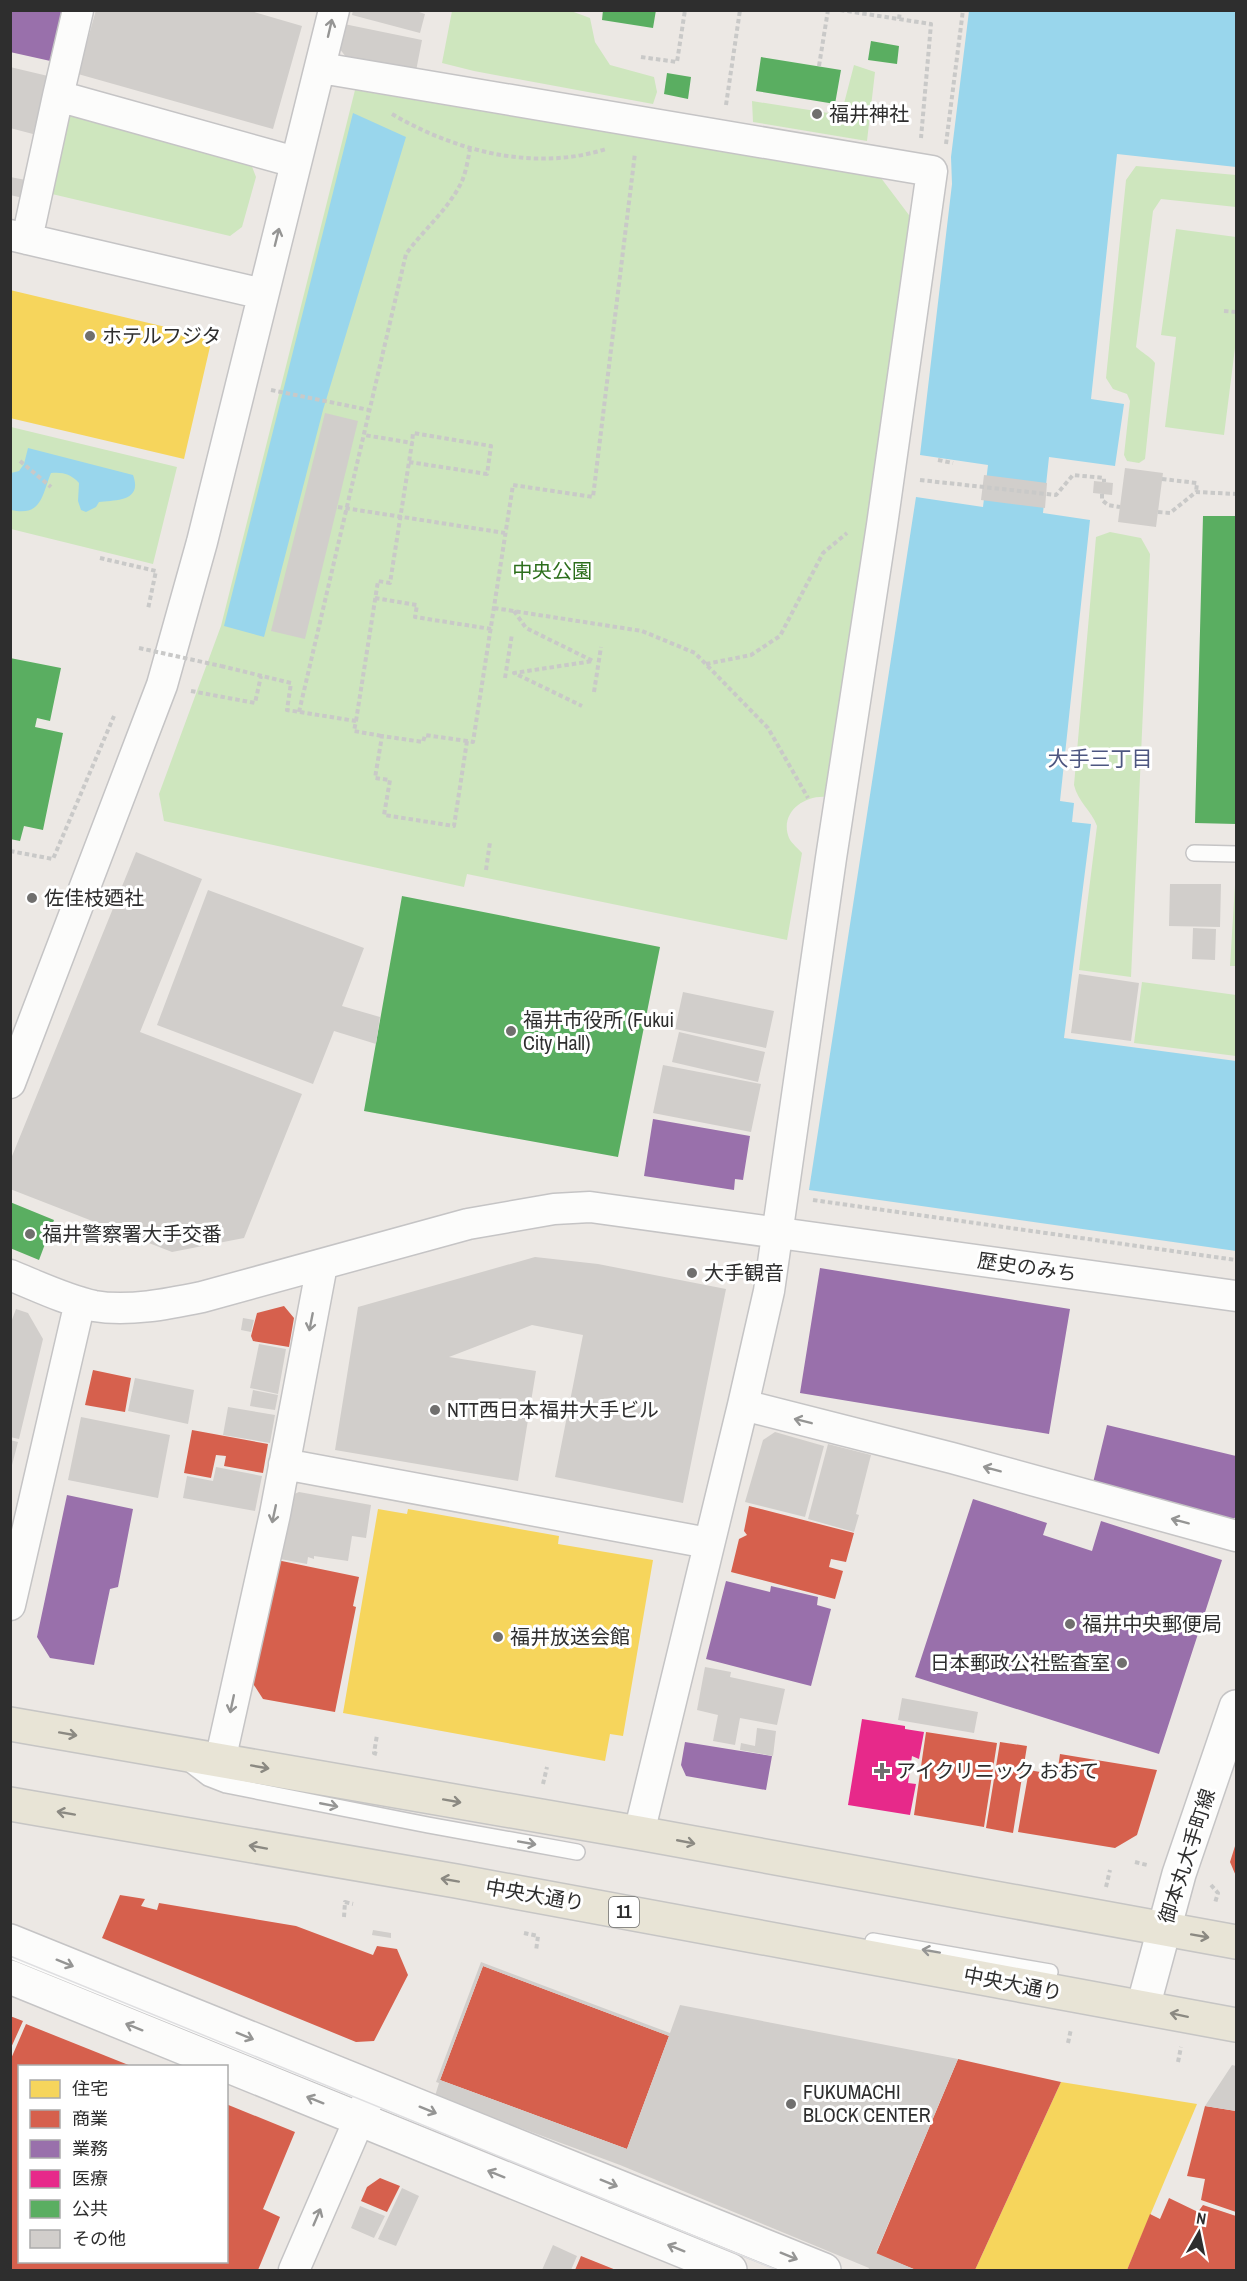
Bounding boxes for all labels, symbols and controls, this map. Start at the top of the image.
one-way arrow [325,18,337,37]
place label: 福井神社 [829,100,909,127]
marker: 福井神社 [810,107,824,121]
one-way arrow [271,227,283,246]
place label: ホテルフジタ [102,322,222,349]
marker: ホテルフジタ [83,329,97,343]
park label: 中央公園 [512,557,592,584]
district label: 大手三丁目 [1048,744,1153,773]
place label: 佐佳枝廼社 [44,884,144,911]
marker: 佐佳枝廼社 [25,891,39,905]
place label: 福井市役所 (Fukui City Hall) [523,1006,674,1056]
marker: 福井市役所 (Fukui City Hall) [504,1024,518,1038]
place label: 福井警察署大手交番 [42,1220,222,1247]
marker: 福井警察署大手交番 [23,1227,37,1241]
street label: 歴史のみち [976,1246,1078,1287]
place label: 大手観音 [704,1259,784,1286]
marker: 大手観音 [685,1266,699,1280]
one-way arrow [305,1312,316,1332]
place label: NTT西日本福井大手ビル [447,1396,659,1423]
marker: NTT西日本福井大手ビル [428,1403,442,1417]
one-way arrow [794,1414,813,1426]
one-way arrow [983,1463,1002,1474]
one-way arrow [268,1504,279,1523]
one-way arrow [1171,1515,1190,1526]
place label: 福井中央郵便局 [1082,1610,1222,1637]
marker: 福井中央郵便局 [1063,1617,1077,1631]
place label: 福井放送会館 [510,1623,630,1650]
marker: 福井放送会館 [491,1630,505,1644]
place label: 日本郵政公社監査室 [930,1649,1110,1676]
marker: 日本郵政公社監査室 [1115,1656,1129,1670]
one-way arrow [226,1695,238,1714]
one-way arrow [58,1729,77,1740]
place label: アイクリニック おおて [896,1757,1099,1784]
one-way arrow [250,1762,270,1773]
marker: アイクリニック おおて [873,1762,891,1780]
street label: 御本丸大手町線 [1152,1785,1221,1927]
one-way arrow [442,1795,462,1806]
one-way arrow [320,1800,339,1812]
one-way arrow [57,1807,76,1818]
one-way arrow [676,1837,695,1848]
one-way arrow [516,1838,536,1849]
one-way arrow [249,1841,269,1852]
street label: 中央大通り [484,1873,587,1916]
one-way arrow [441,1874,461,1885]
road number: 11 [609,1897,639,1927]
one-way arrow [1190,1931,1209,1942]
one-way arrow [921,1946,941,1957]
one-way arrow [55,1958,73,1969]
street label: 中央大通り [961,1961,1065,2006]
one-way arrow [1170,2009,1189,2020]
one-way arrow [126,2021,144,2032]
one-way arrow [236,2031,254,2042]
legend [18,2065,228,2263]
text: 住宅 [72,2076,108,2101]
place label: FUKUMACHI BLOCK CENTER [803,2078,931,2128]
one-way arrow [306,2094,325,2105]
marker: FUKUMACHI BLOCK CENTER [784,2097,798,2111]
one-way arrow [418,2105,437,2116]
text: 商業 [72,2106,108,2131]
text: 業務 [72,2136,108,2161]
text: 医療 [72,2166,108,2191]
one-way arrow [487,2168,505,2179]
one-way arrow [599,2178,617,2189]
text: 公共 [72,2196,108,2221]
north arrow [1169,2203,1229,2263]
text: N [1195,2207,1208,2230]
one-way arrow [312,2208,323,2226]
text: その他 [72,2226,126,2251]
one-way arrow [667,2242,686,2253]
one-way arrow [780,2251,798,2262]

